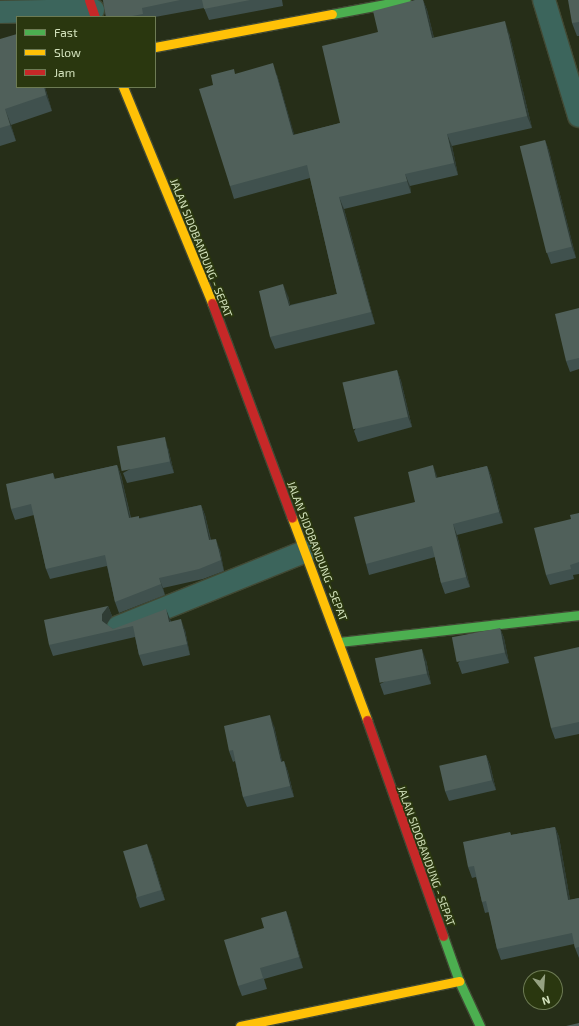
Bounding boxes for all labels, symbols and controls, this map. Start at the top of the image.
legend [16,16,156,88]
text: Fast [54,25,77,39]
text: Slow [54,45,81,59]
text: Jam [54,65,75,79]
street label: JALAN SIDOBANDUNG - SEPAT [167,177,235,319]
street label: JALAN SIDOBANDUNG - SEPAT [284,479,350,623]
street label: JALAN SIDOBANDUNG - SEPAT [394,784,458,928]
north arrow [523,970,563,1010]
text: N [541,994,552,1008]

